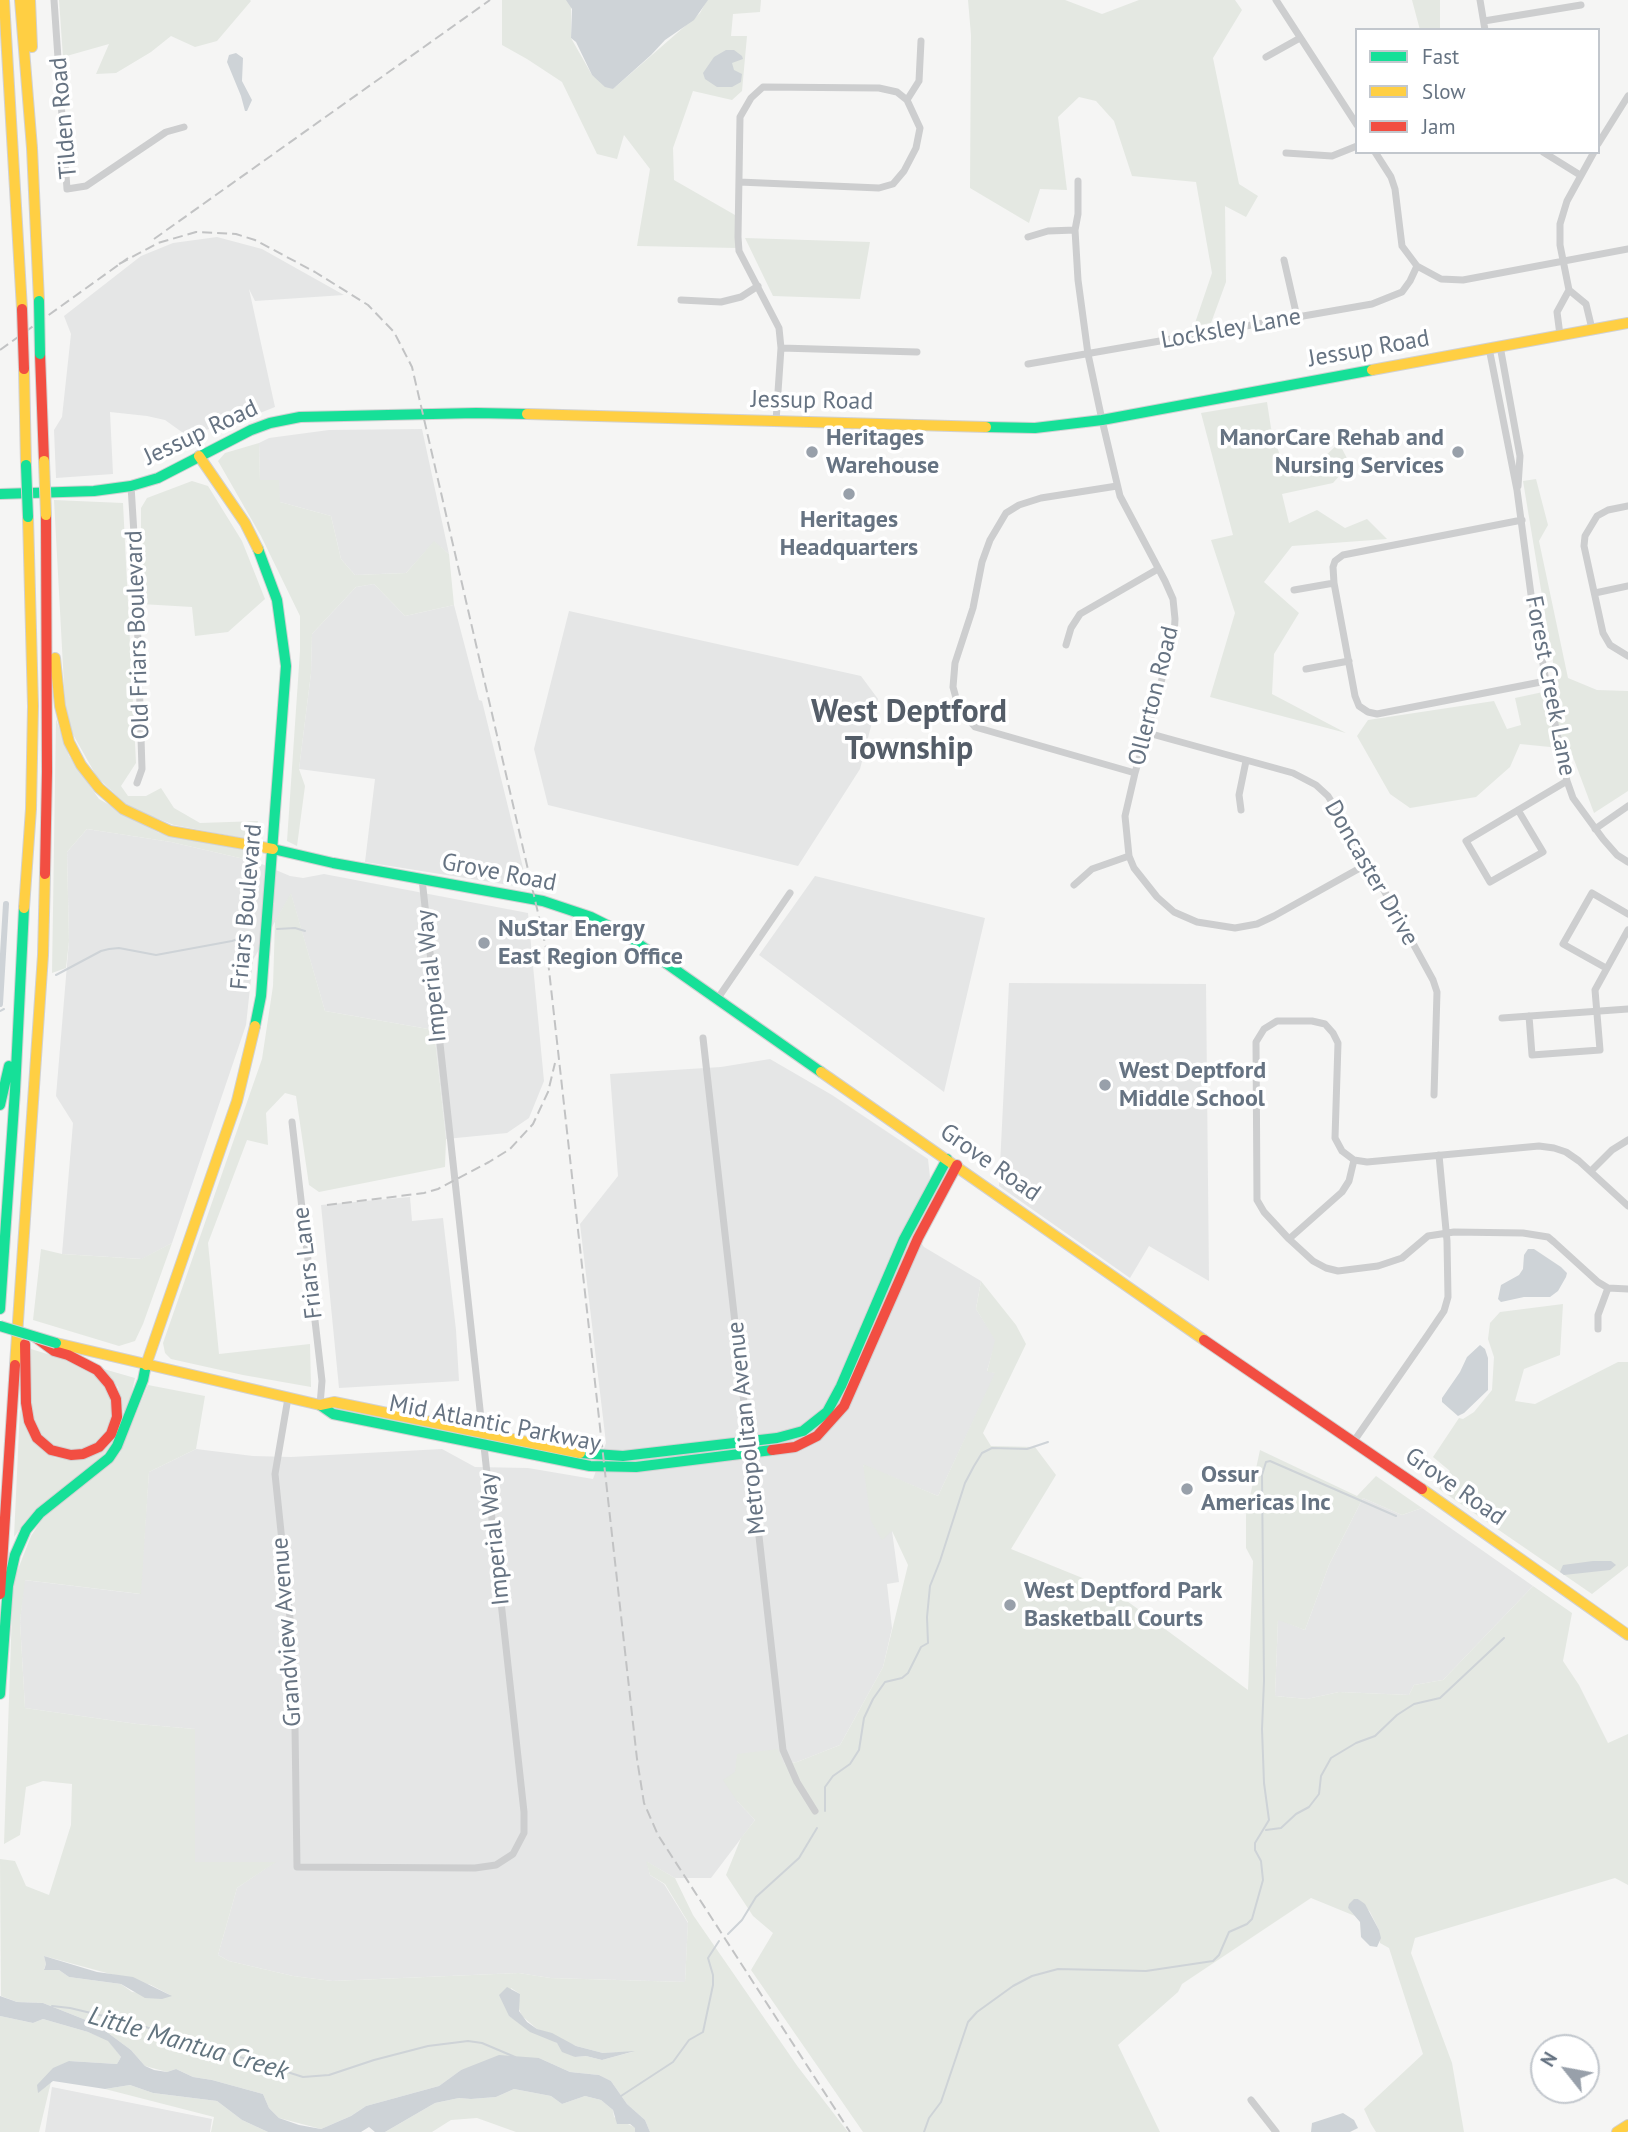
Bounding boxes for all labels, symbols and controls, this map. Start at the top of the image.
legend [1355,28,1600,154]
text: Fast [1422,43,1459,70]
street label: Tilden Road [44,56,84,180]
text: Slow [1422,78,1466,105]
text: Jam [1422,113,1456,140]
street label: Locksley Lane [1159,303,1303,355]
street label: Jessup Road [1306,324,1432,374]
street label: Jessup Road [750,386,874,416]
street label: Jessup Road [139,394,263,472]
place label: Heritages Warehouse [826,424,939,480]
place label: ManorCare Rehab and Nursing Services [1219,424,1444,480]
marker: Heritages Warehouse [804,444,820,460]
marker: ManorCare Rehab and Nursing Services [1450,444,1466,460]
marker: Heritages Headquarters [841,486,857,502]
place label: Heritages Headquarters [780,506,918,562]
street label: Old Friars Boulevard [120,530,156,740]
street label: Forest Creek Lane [1518,593,1582,779]
street label: Ollerton Road [1123,623,1185,769]
district label: West Deptford Township [811,694,1007,769]
street label: Doncaster Drive [1318,795,1424,951]
street label: Friars Boulevard [225,823,269,991]
street label: Grove Road [439,848,559,898]
street label: Imperial Way [411,908,453,1044]
place label: NuStar Energy East Region Office [498,915,683,971]
marker: NuStar Energy East Region Office [476,935,492,951]
place label: West Deptford Middle School [1119,1057,1266,1113]
marker: West Deptford Middle School [1097,1077,1113,1093]
street label: Grove Road [934,1118,1046,1208]
street label: Friars Lane [287,1205,329,1321]
street label: Metropolitan Avenue [721,1320,773,1536]
street label: Mid Atlantic Parkway [387,1389,603,1459]
street label: Grove Road [1399,1442,1511,1532]
place label: Ossur Americas Inc [1201,1461,1331,1517]
street label: Imperial Way [474,1471,516,1607]
marker: Ossur Americas Inc [1179,1481,1195,1497]
street label: Grandview Avenue [266,1536,308,1728]
place label: West Deptford Park Basketball Courts [1024,1577,1222,1633]
marker: West Deptford Park Basketball Courts [1002,1597,1018,1613]
water label: Little Mantua Creek [85,2001,291,2087]
north arrow [1530,2034,1600,2104]
text: N [1535,2048,1562,2071]

